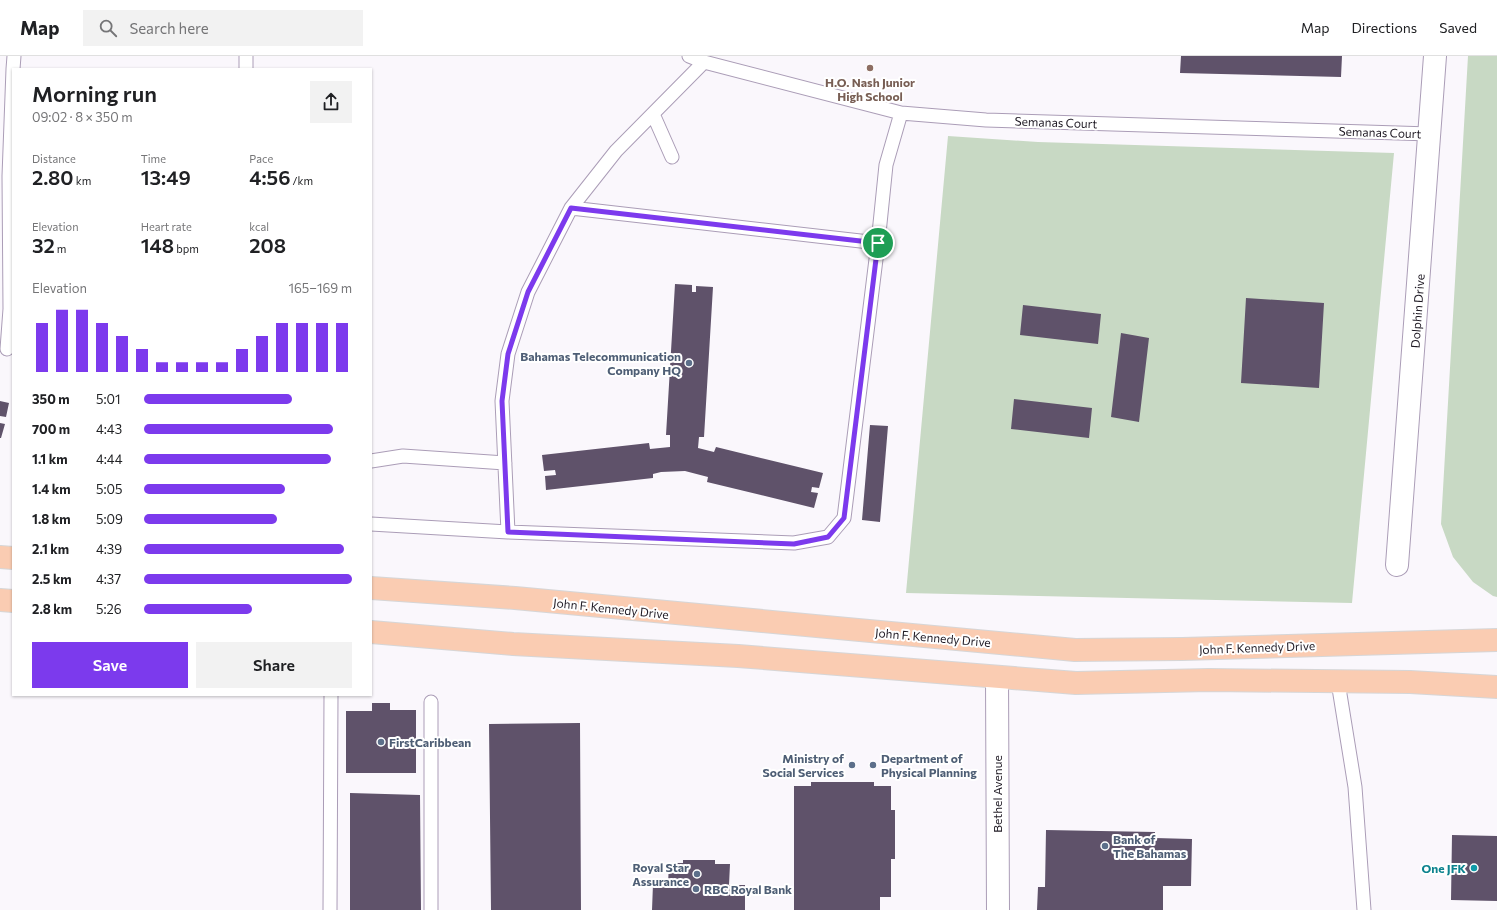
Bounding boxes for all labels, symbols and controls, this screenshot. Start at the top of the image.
search box [83,10,363,46]
text: Map [20,16,59,39]
icon: search [97,17,119,39]
text: Search here [129,19,209,37]
text: Map [1301,19,1330,36]
text: Directions [1352,19,1417,36]
text: Saved [1439,19,1477,36]
marker: H.O. Nash Junior High School [865,63,875,73]
place label: H.O. Nash Junior High School [825,75,915,103]
text: Morning run [32,80,157,107]
button: share [310,81,352,123]
text: 09:02 · 8 × 350 m [32,109,133,125]
street label: Semanas Court [1014,114,1098,130]
street label: Semanas Court [1338,124,1422,140]
text: Distance [32,152,76,165]
text: Time [141,152,166,165]
text: Pace [249,152,273,165]
text: 2.80 [32,165,74,189]
text: 13:49 [141,165,191,189]
text: 4:56 [249,165,290,189]
text: km [74,174,91,187]
text: /km [290,174,313,187]
text: Elevation [32,220,78,233]
text: Heart rate [141,220,192,233]
text: kcal [249,220,269,233]
pin [861,226,895,260]
icon: arrive [867,232,889,254]
text: 32 [32,233,55,257]
text: 148 [141,233,174,257]
text: 208 [249,233,286,257]
text: m [55,242,66,255]
text: bpm [174,242,199,255]
street label: Dolphin Drive [1407,273,1427,349]
text: Elevation [32,280,87,296]
text: 165–169 m [288,280,352,296]
place label: Bahamas Telecommunication Company HQ [520,349,681,377]
marker: Bahamas Telecommunication Company HQ [684,358,694,368]
text: 350 m [32,391,70,407]
text: 5:01 [96,391,121,407]
text: 700 m [32,421,70,437]
text: 4:43 [96,421,122,437]
text: 1.1 km [32,451,68,467]
text: 4:44 [96,451,122,467]
text: 1.4 km [32,481,71,497]
text: 5:05 [96,481,123,497]
text: 1.8 km [32,511,70,527]
text: 5:09 [96,511,123,527]
text: 2.1 km [32,541,69,557]
text: 4:39 [96,541,122,557]
text: 2.5 km [32,571,72,587]
text: 4:37 [96,571,121,587]
street label: John F. Kennedy Drive [552,595,669,622]
text: 2.8 km [32,601,72,617]
text: 5:26 [96,601,122,617]
street label: John F. Kennedy Drive [874,625,991,650]
street label: John F. Kennedy Drive [1199,638,1315,657]
button: Save [32,642,188,688]
button: Share [196,642,352,688]
place label: FirstCaribbean [389,735,471,749]
marker: FirstCaribbean [376,737,386,747]
place label: Ministry of Social Services [763,751,844,779]
place label: Department of Physical Planning [881,751,977,779]
street label: Bethel Avenue [990,755,1004,833]
marker: Ministry of Social Services [847,760,857,770]
marker: Department of Physical Planning [868,760,878,770]
place label: Bank of The Bahamas [1113,832,1187,860]
marker: Bank of The Bahamas [1100,841,1110,851]
place label: Royal Star Assurance [632,860,689,888]
place label: One JFK [1422,861,1467,876]
marker: One JFK [1469,863,1479,873]
marker: Royal Star Assurance [692,869,702,879]
place label: RBC Royal Bank [704,882,792,896]
marker: RBC Royal Bank [691,884,701,894]

